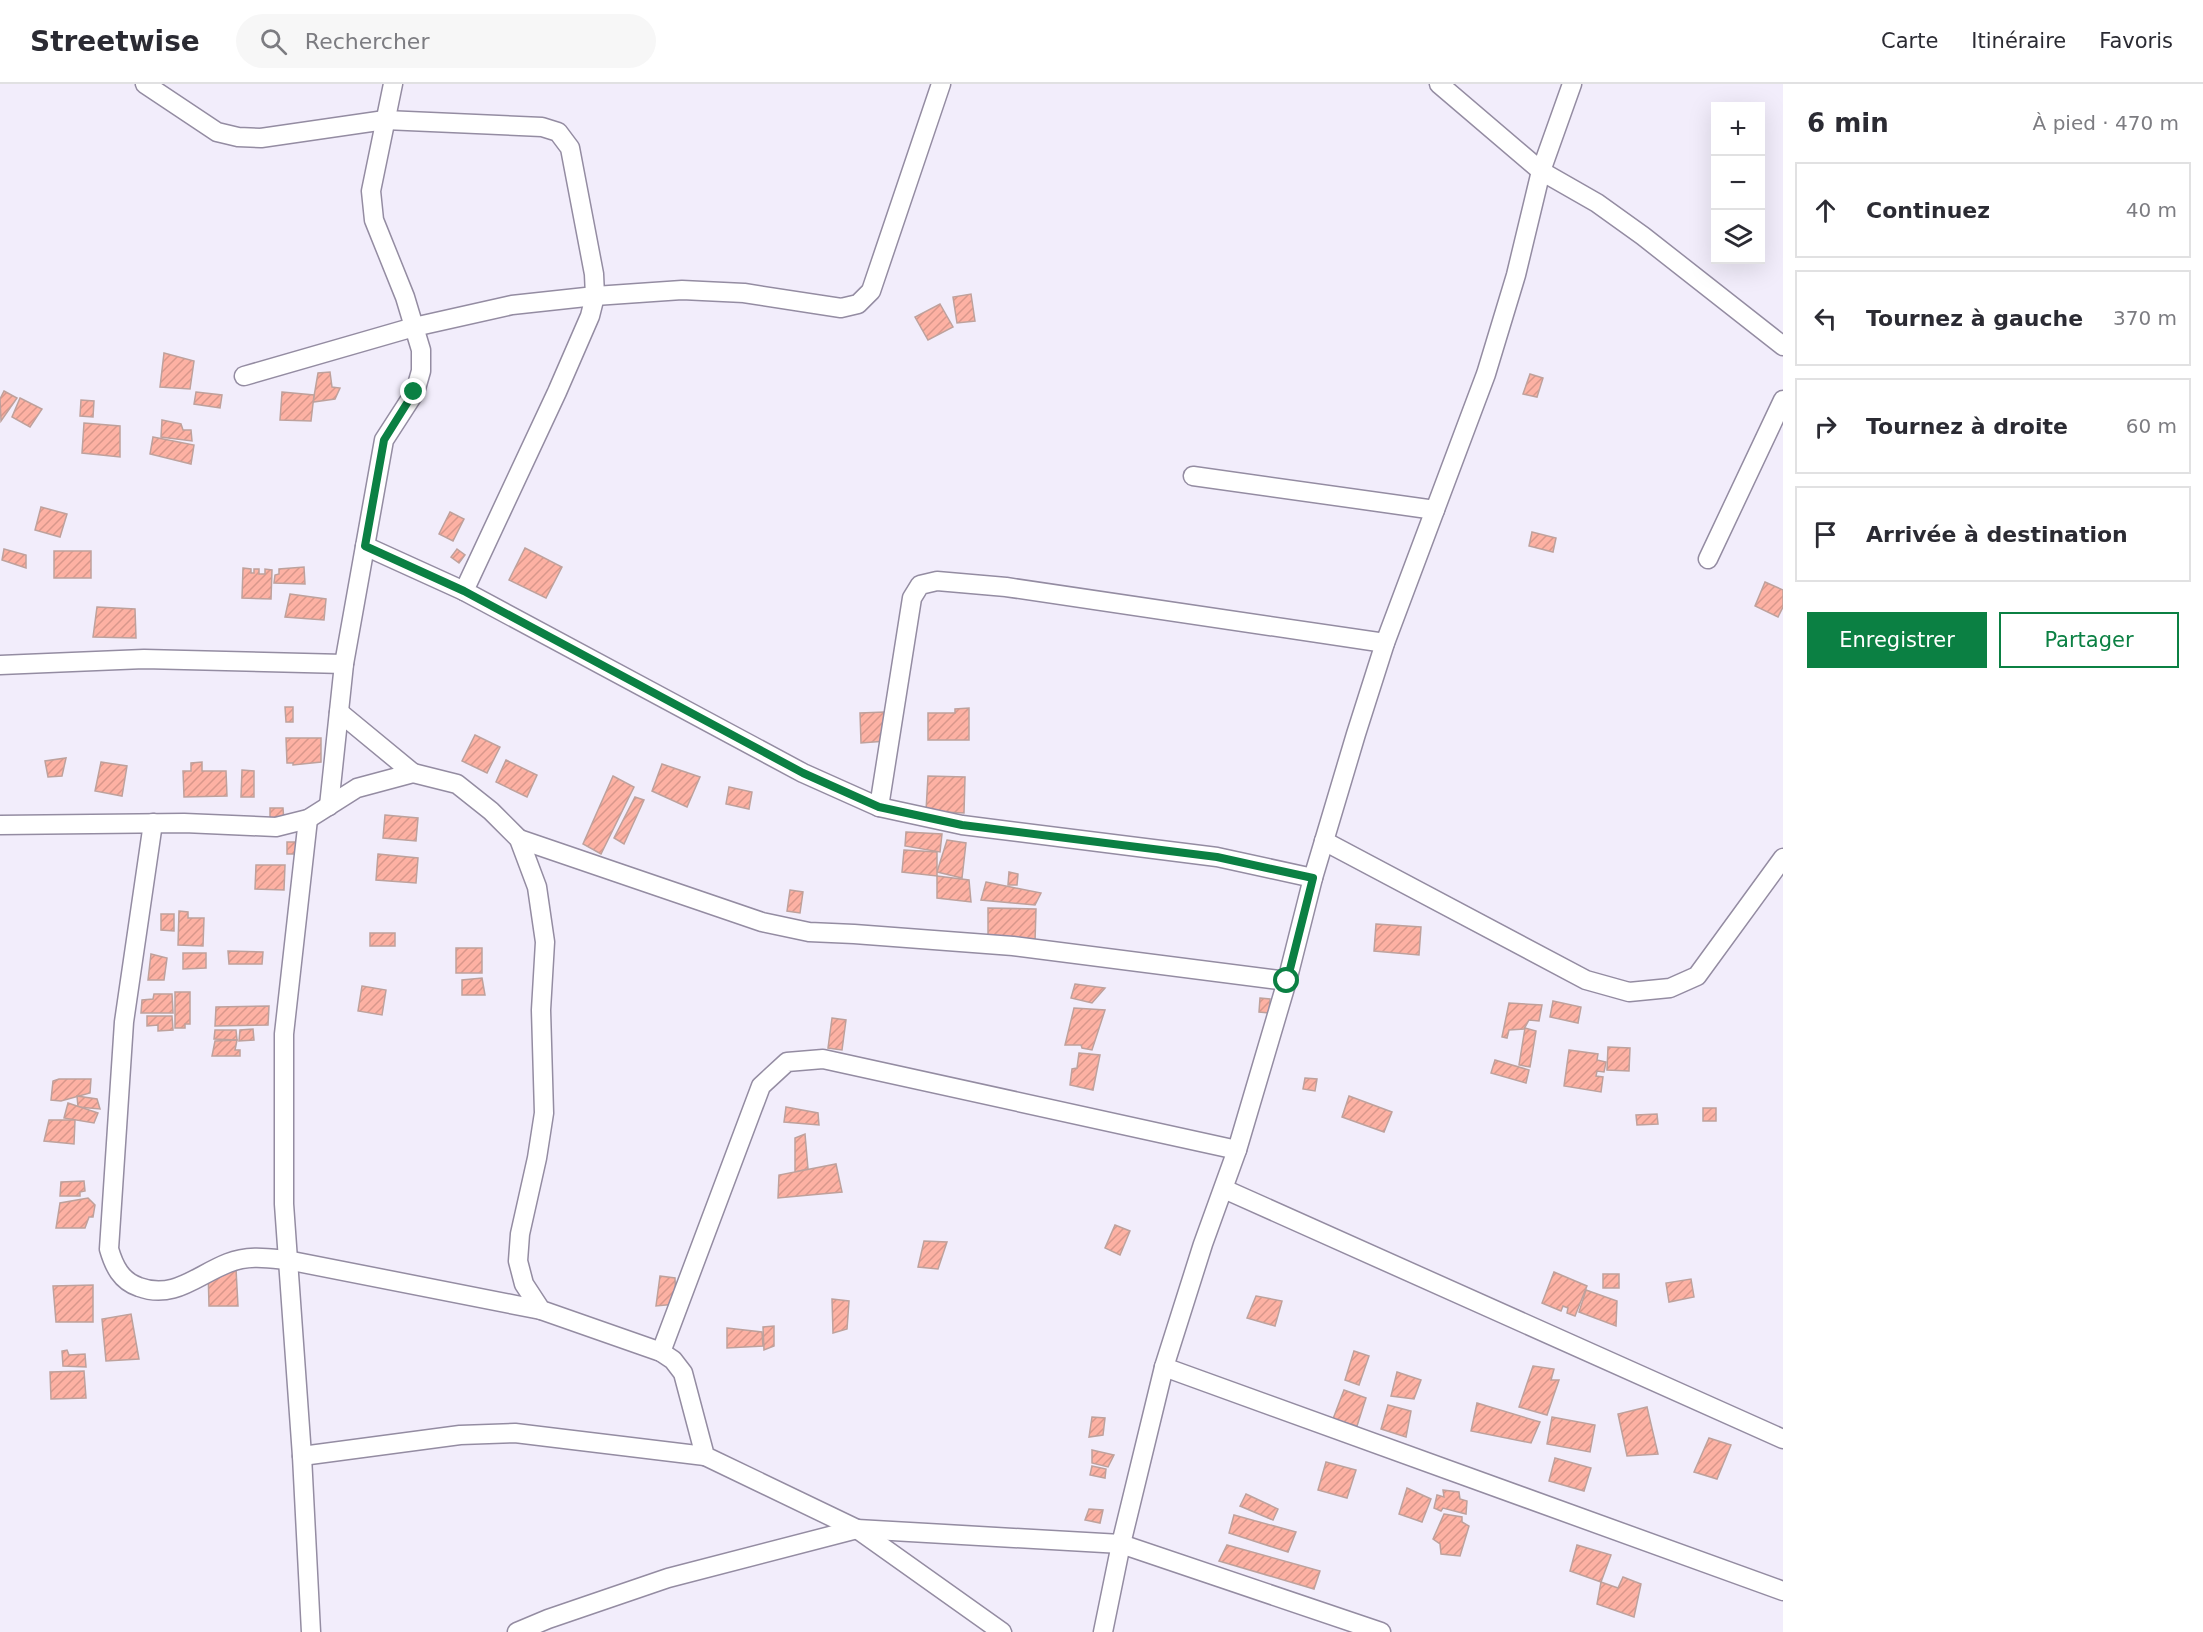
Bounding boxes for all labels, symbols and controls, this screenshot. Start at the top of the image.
search box [236,14,656,68]
text: Streetwise [30,25,200,58]
icon: search [257,25,290,58]
text: Rechercher [305,29,429,54]
text: Carte [1881,29,1938,53]
text: Itinéraire [1971,29,2066,53]
text: Favoris [2099,29,2173,53]
map controls [1711,102,1765,264]
button: + [1711,102,1765,156]
text: 6 min [1807,108,1889,138]
text: À pied · 470 m [2033,111,2179,135]
button: − [1711,156,1765,210]
icon: ahead [1809,194,1842,227]
text: Continuez [1866,198,1990,223]
text: 40 m [2126,198,2177,222]
button: layers [1711,210,1765,264]
icon: left [1809,302,1842,335]
text: Tournez à gauche [1866,306,2083,331]
text: 370 m [2113,306,2177,330]
route end [400,378,426,404]
icon: right [1809,410,1842,443]
text: Tournez à droite [1866,414,2068,439]
text: 60 m [2126,414,2177,438]
icon: arrive [1809,518,1842,551]
text: Arrivée à destination [1866,522,2128,547]
button: Enregistrer [1807,612,1987,668]
button: Partager [1999,612,2179,668]
route start [1273,967,1299,993]

